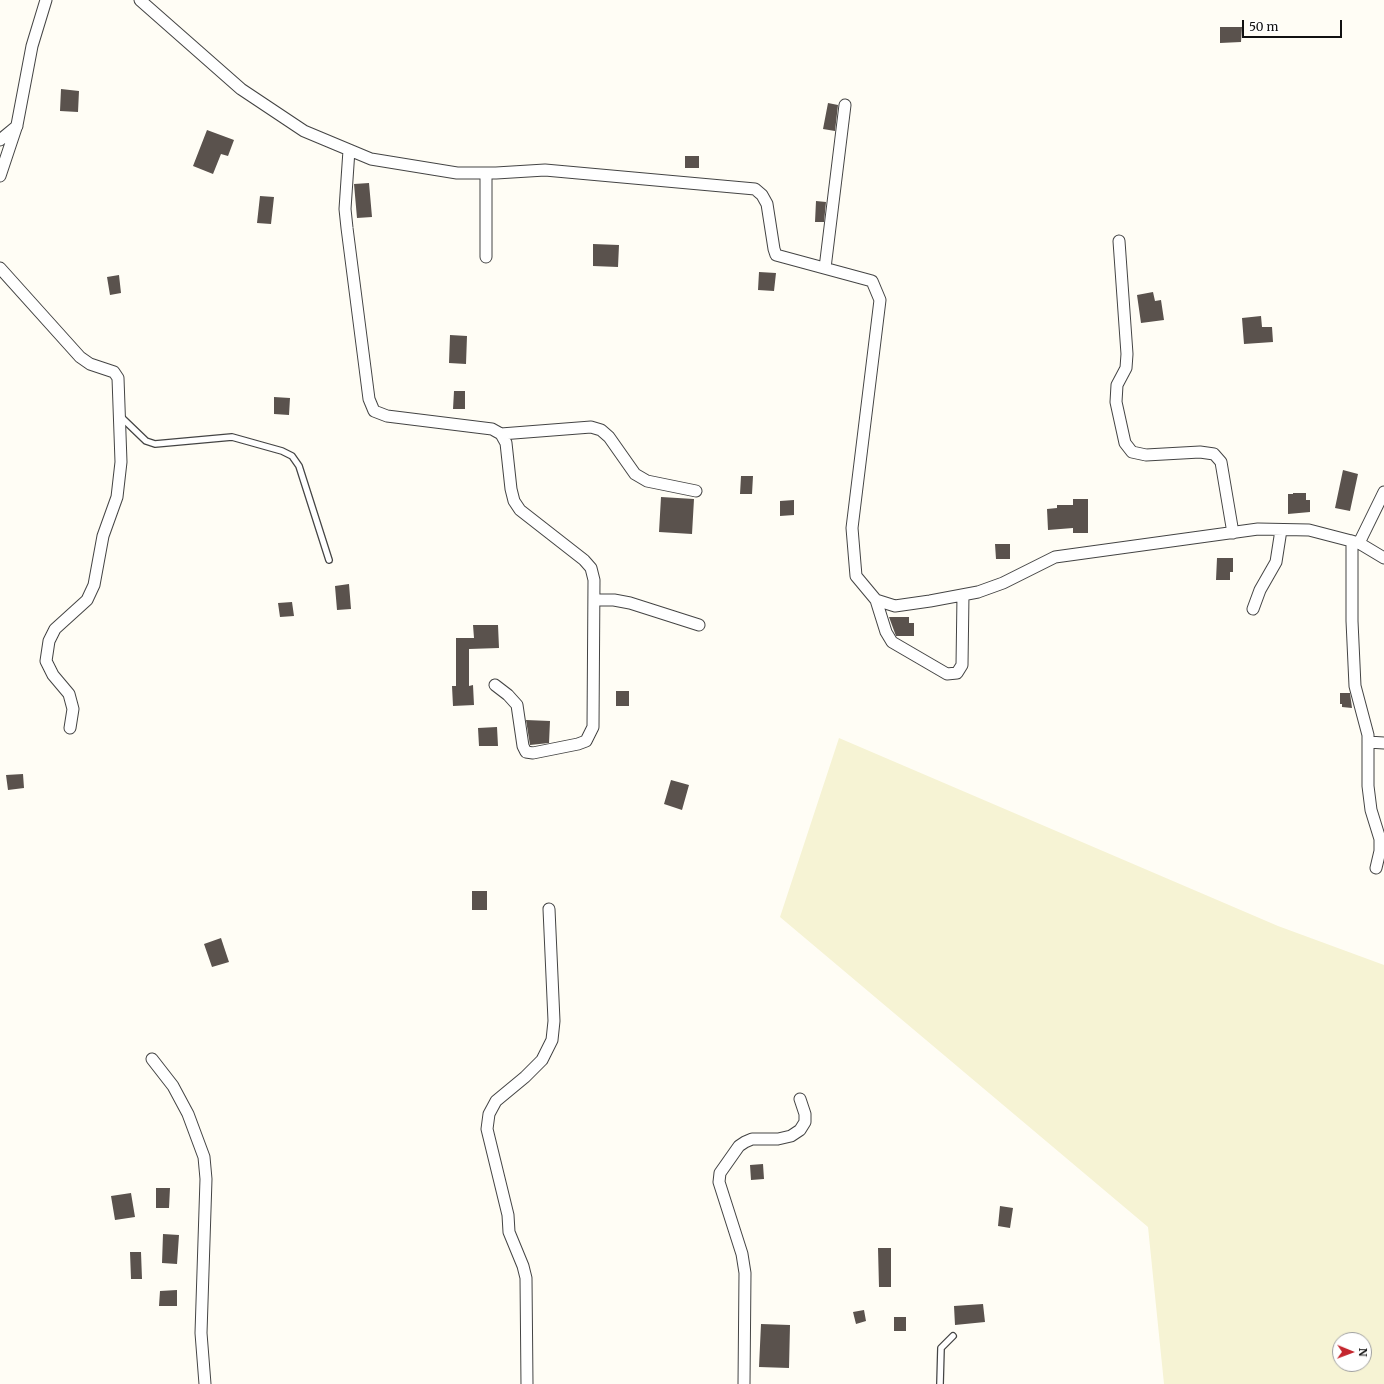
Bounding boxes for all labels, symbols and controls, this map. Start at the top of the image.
scale bar [1244,12,1344,38]
text: 50 m [1249,19,1278,34]
north arrow [1332,1332,1372,1372]
text: N [1356,1348,1370,1357]

